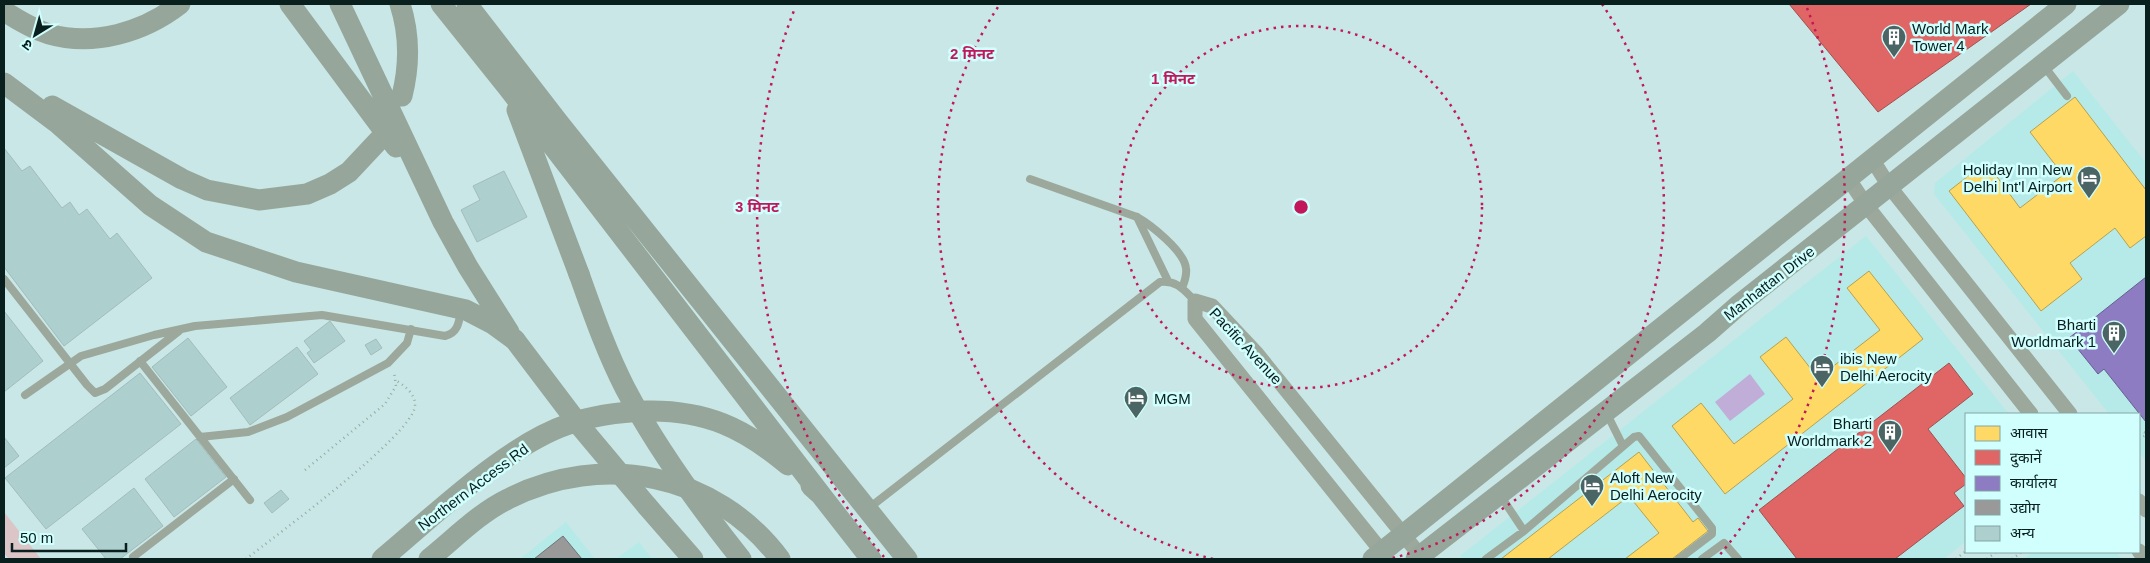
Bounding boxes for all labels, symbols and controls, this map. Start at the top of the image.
north arrow [10,10,60,60]
place label: World Mark Tower 4 [1912,20,1989,54]
building icon: World Mark Tower 4 [1881,24,1907,58]
text: उ [18,36,35,54]
text: 2 मिनट [950,45,995,62]
text: 1 मिनट [1151,70,1196,87]
place label: Holiday Inn New Delhi Int'l Airport [1963,161,2073,195]
hotel icon: Holiday Inn New Delhi Int'l Airport [2076,165,2102,199]
text: 3 मिनट [735,198,780,215]
centre of rings [1292,198,1310,216]
street label: Manhattan Drive [1720,242,1818,324]
street label: Pacific Avenue [1206,304,1286,388]
place label: Bharti Worldmark 1 [2011,316,2096,350]
building icon: Bharti Worldmark 1 [2101,320,2127,354]
place label: ibis New Delhi Aerocity [1840,350,1932,384]
hotel icon: ibis New Delhi Aerocity [1809,354,1835,388]
hotel icon: MGM [1123,385,1149,419]
place label: MGM [1154,390,1191,407]
legend [1965,413,2140,553]
place label: Bharti Worldmark 2 [1787,415,1872,449]
building icon: Bharti Worldmark 2 [1877,419,1903,453]
text: आवास [2010,424,2049,441]
street label: Northern Access Rd [415,440,531,534]
text: दुकानें [2010,449,2042,468]
place label: Aloft New Delhi Aerocity [1610,469,1702,503]
hotel icon: Aloft New Delhi Aerocity [1579,473,1605,507]
text: कार्यालय [2010,474,2057,491]
text: उद्योग [2010,499,2041,516]
scale bar [12,520,126,552]
text: अन्य [2010,524,2035,541]
text: 50 m [20,529,53,546]

